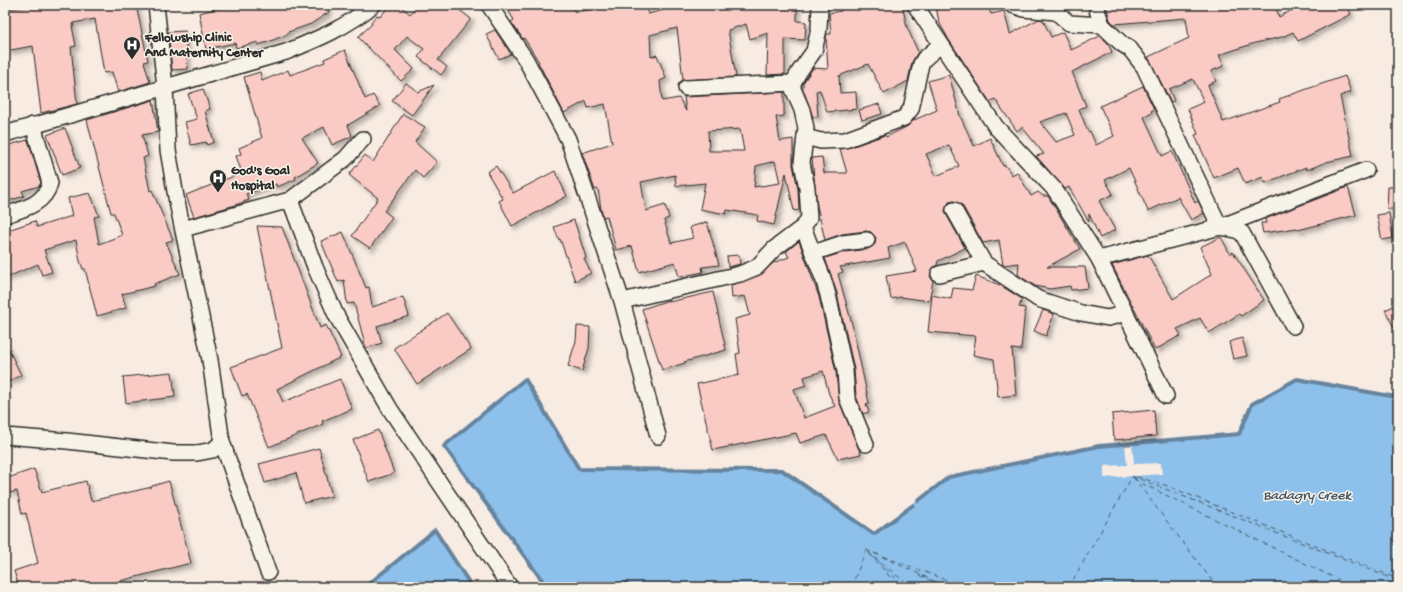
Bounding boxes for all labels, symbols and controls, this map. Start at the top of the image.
place label: Fellowship Clinic And Maternity Center [144,31,264,61]
hospital icon: Fellowship Clinic And Maternity Center [122,35,142,60]
place label: God's Goal Hospital [231,164,290,195]
hospital icon: God's Goal Hospital [208,168,228,193]
water label: Badagry Creek [1263,488,1352,505]

